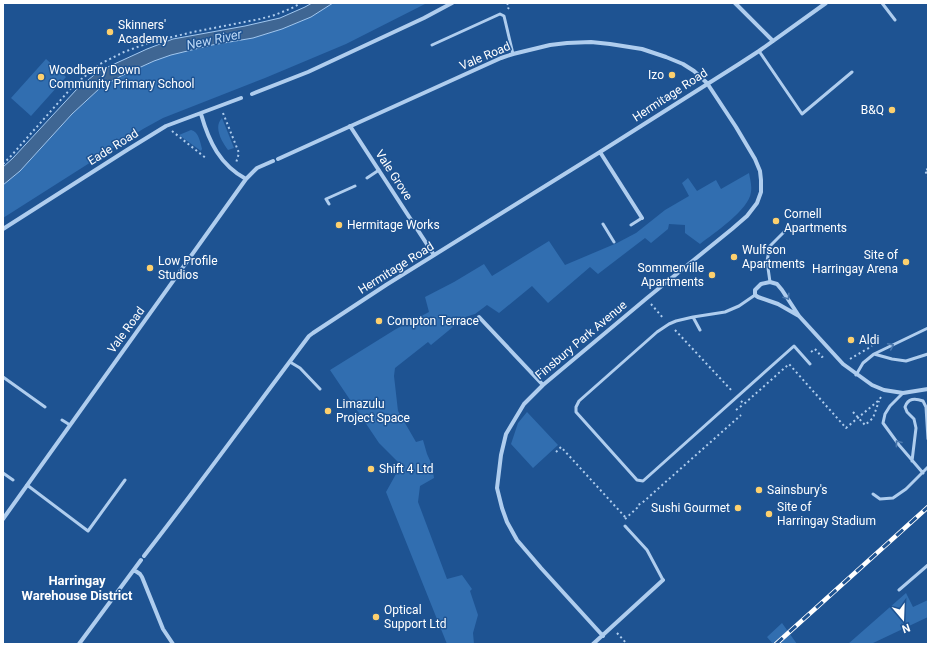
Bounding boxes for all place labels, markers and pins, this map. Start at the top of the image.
place label: Skinners' Academy [118,18,168,46]
marker: Skinners' Academy [105,27,115,37]
place label: Woodberry Down Community Primary School [49,63,195,91]
place label: Izo [648,68,664,82]
marker: Izo [667,70,677,80]
marker: Woodberry Down Community Primary School [36,72,46,82]
place label: B&Q [861,103,884,117]
marker: B&Q [887,105,897,115]
place label: Cornell Apartments [784,207,847,235]
marker: Cornell Apartments [771,216,781,226]
place label: Hermitage Works [347,218,440,232]
marker: Hermitage Works [334,220,344,230]
place label: Wulfson Apartments [742,243,805,271]
place label: Site of Harringay Arena [812,248,899,276]
marker: Wulfson Apartments [729,252,739,262]
place label: Low Profile Studios [158,254,218,282]
marker: Site of Harringay Arena [901,257,911,267]
place label: Sommerville Apartments [638,261,704,289]
marker: Low Profile Studios [145,263,155,273]
marker: Sommerville Apartments [707,270,717,280]
place label: Compton Terrace [387,314,479,328]
marker: Compton Terrace [374,316,384,326]
place label: Aldi [859,333,880,347]
marker: Aldi [846,335,856,345]
place label: Limazulu Project Space [336,397,410,425]
marker: Limazulu Project Space [323,406,333,416]
place label: Shift 4 Ltd [379,462,434,476]
marker: Shift 4 Ltd [366,464,376,474]
place label: Sainsbury's [767,483,828,497]
marker: Sainsbury's [754,485,764,495]
place label: Site of Harringay Stadium [777,500,876,528]
place label: Sushi Gourmet [651,501,730,515]
marker: Sushi Gourmet [733,503,743,513]
marker: Site of Harringay Stadium [764,509,774,519]
place label: Optical Support Ltd [384,603,446,631]
marker: Optical Support Ltd [371,612,381,622]

